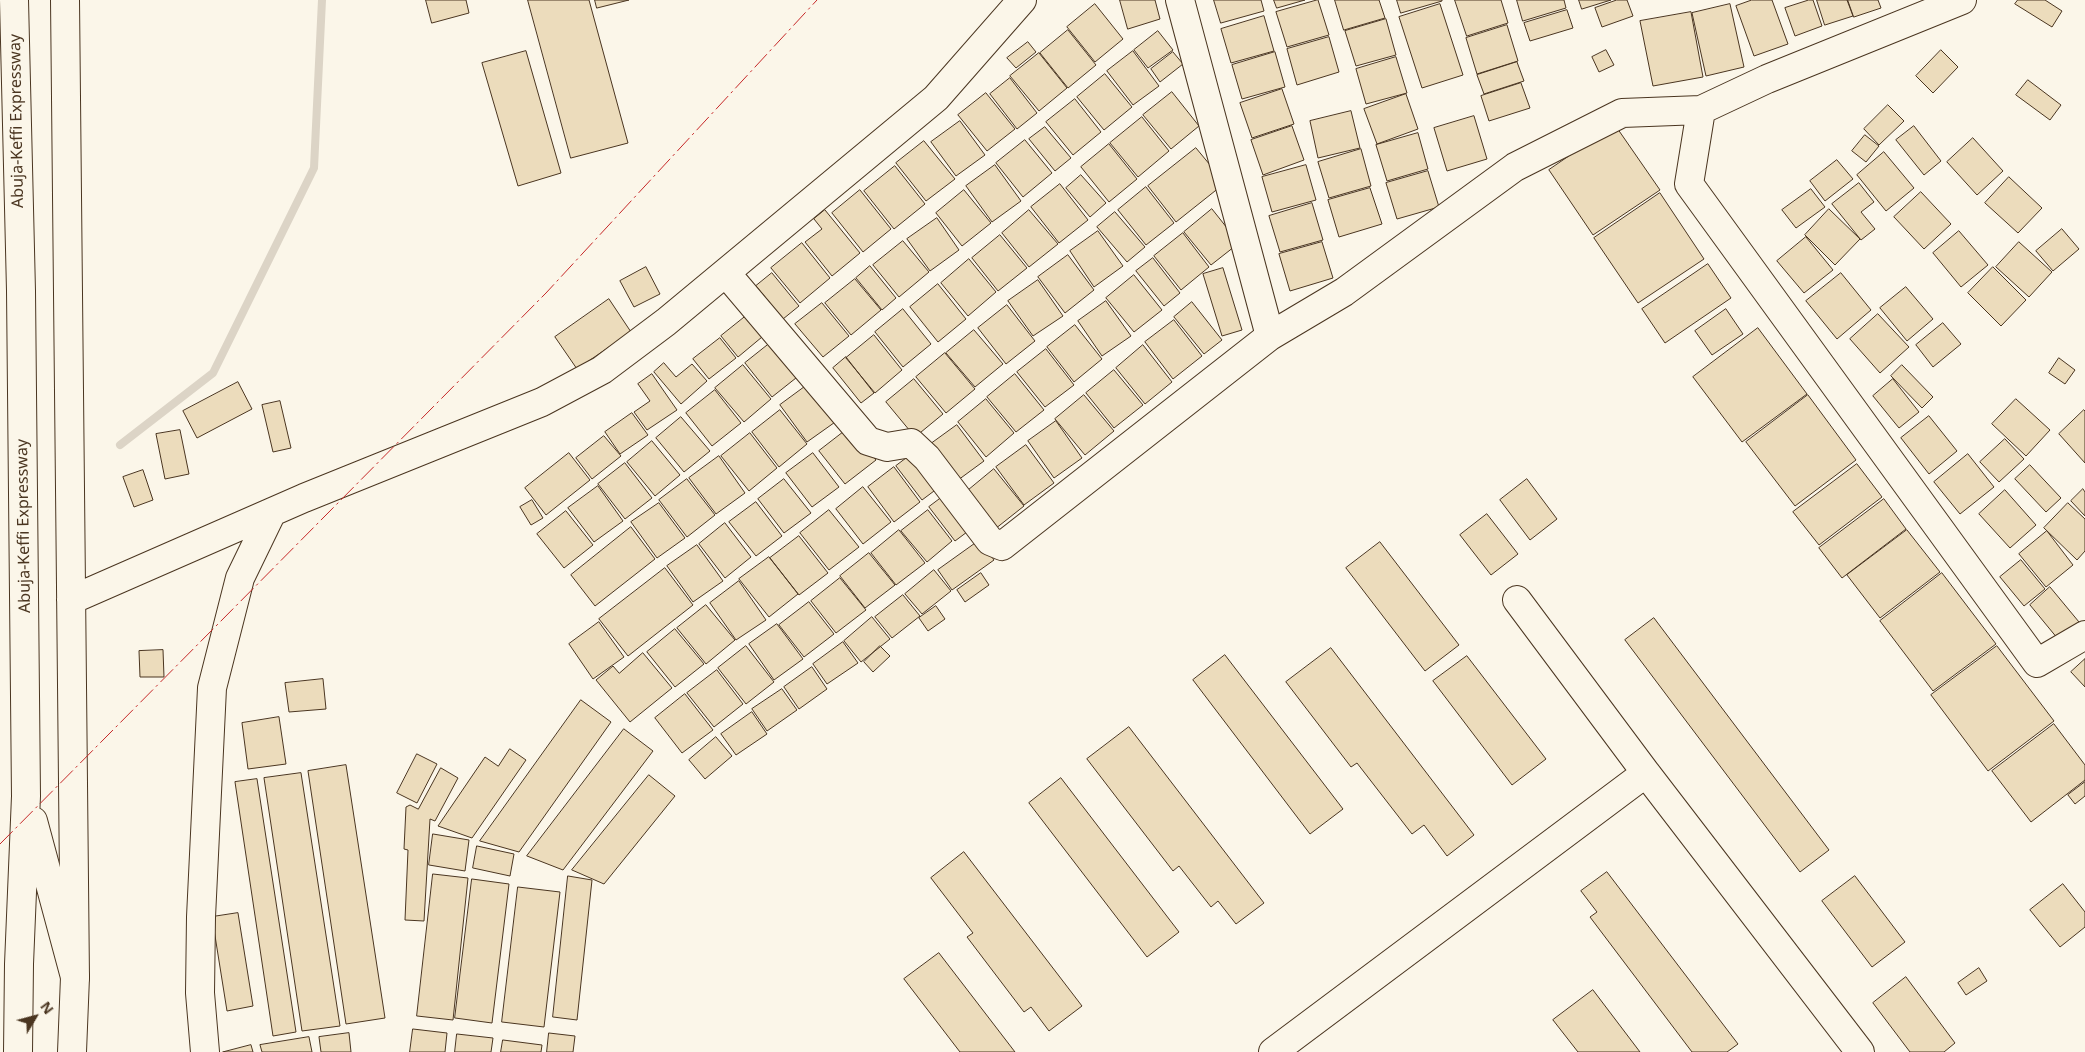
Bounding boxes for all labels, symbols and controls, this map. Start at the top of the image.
street label: Abuja-Keffi Expressway [6,34,28,208]
street label: Abuja-Keffi Expressway [13,439,35,613]
north arrow [10,992,60,1042]
text: N [36,997,58,1018]

